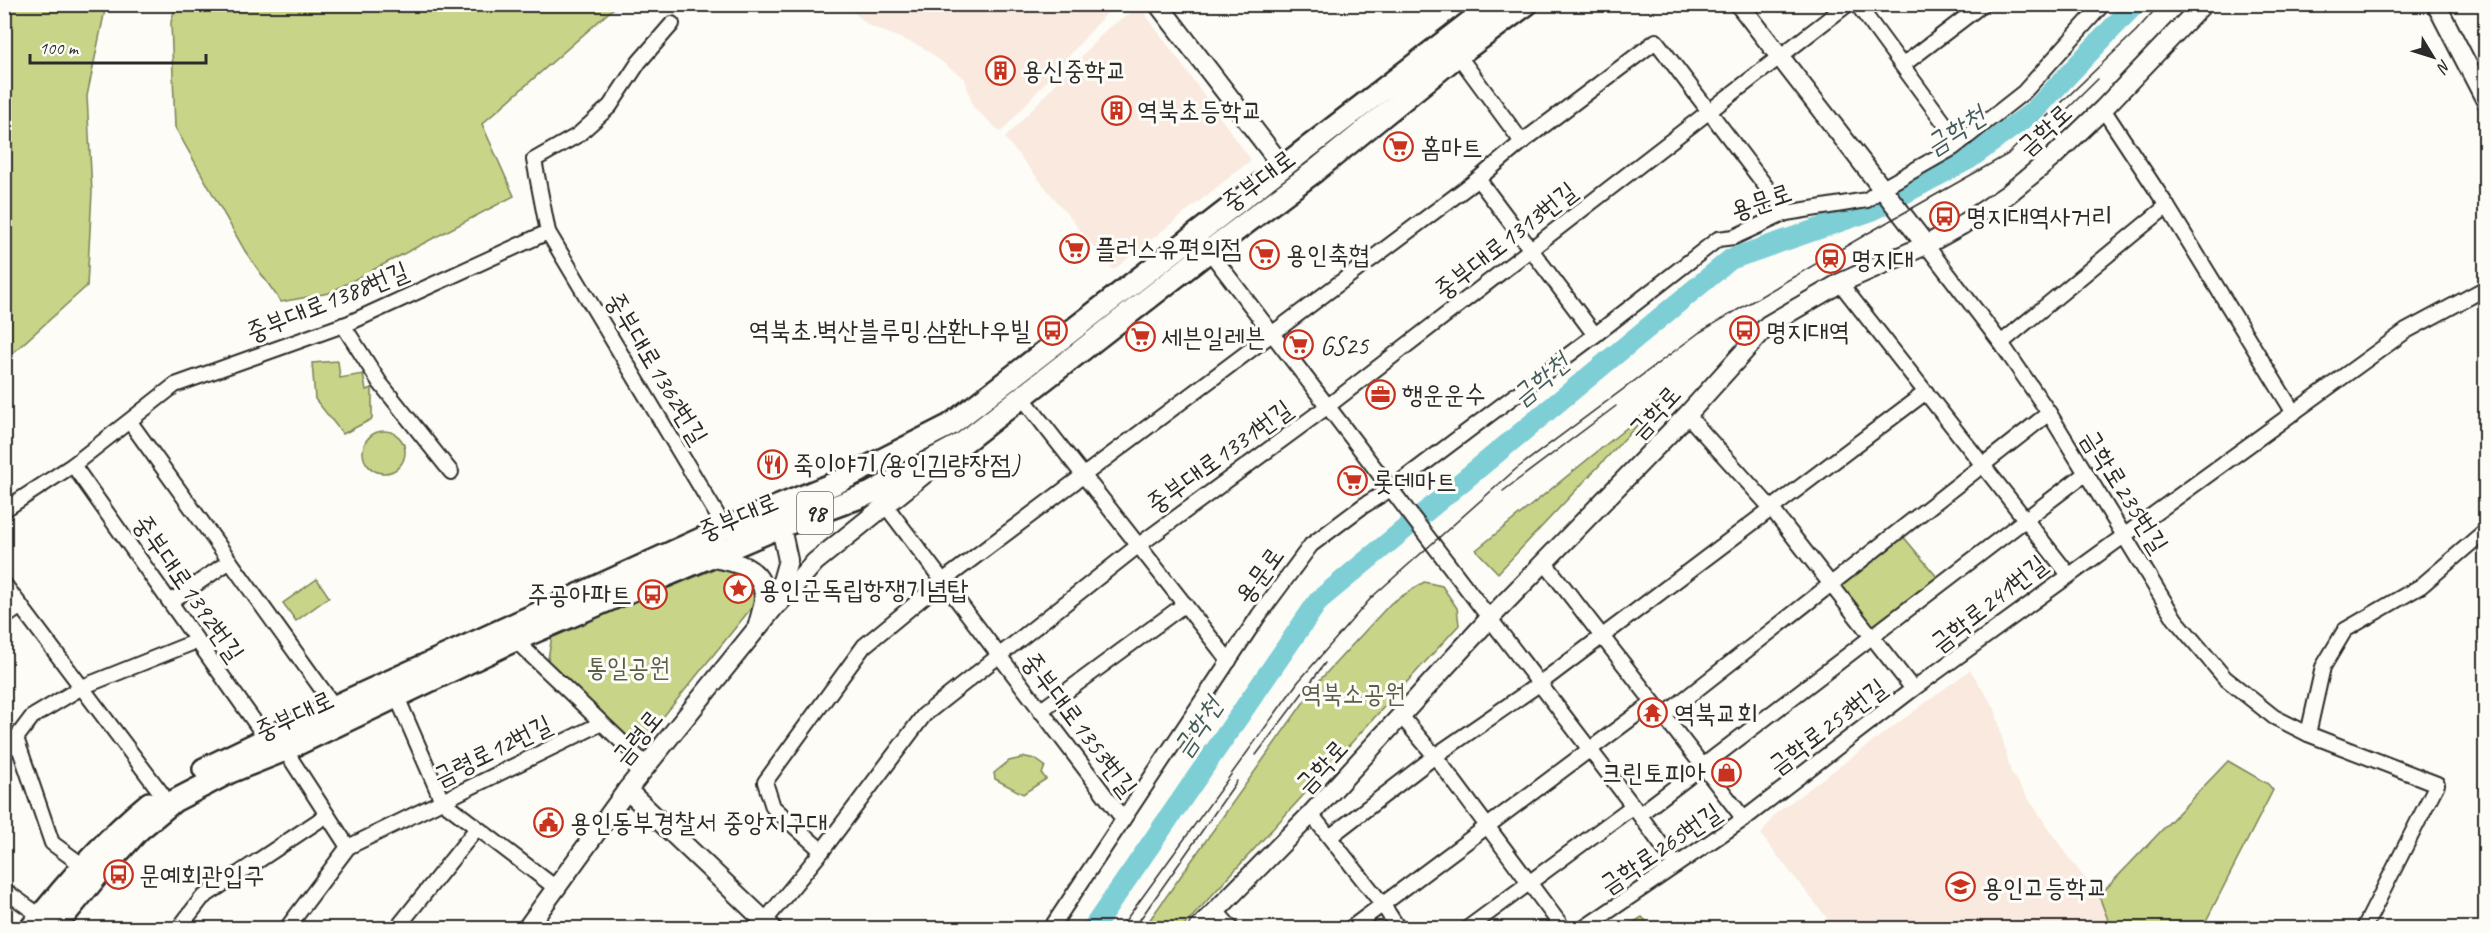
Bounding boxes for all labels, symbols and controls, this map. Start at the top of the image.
scale bar [30,27,206,65]
north arrow [2403,27,2463,87]
text: 100 m [39,37,80,59]
building icon: 용신중학교 [985,54,1017,86]
place label: 용신중학교 [1022,54,1127,87]
text: N [2431,56,2455,78]
building icon: 역북초등학교 [1100,94,1132,126]
place label: 역북초등학교 [1137,94,1263,127]
street label: 금학로 [2010,96,2079,163]
water label: 금학천 [1918,97,1993,162]
supermarket icon: 홈마트 [1383,131,1415,163]
place label: 홈마트 [1420,131,1483,164]
street label: 중부대로 [1215,142,1302,219]
street label: 중부대로1313번길 [1427,174,1583,306]
street label: 용문로 [1726,176,1796,227]
bus stop icon: 명지대역사거리 [1929,200,1961,232]
place label: 명지대역사거리 [1966,200,2112,233]
supermarket icon: 플러스유편의점 [1058,232,1090,264]
place label: 플러스유편의점 [1095,232,1241,265]
supermarket icon: 용인축협 [1249,238,1281,270]
place label: 용인축협 [1286,238,1370,271]
station icon: 명지대 [1814,243,1846,275]
place label: 명지대 [1851,243,1914,276]
street label: 중부대로1388번길 [241,254,413,349]
street label: 중부대로1362번길 [598,286,715,451]
place label: 역북초.벽산블루밍.삼환나우빌 [749,314,1031,347]
bus stop icon: 역북초.벽산블루밍.삼환나우빌 [1036,314,1068,346]
bus stop icon: 명지대역 [1729,315,1761,347]
place label: 명지대역 [1766,315,1850,348]
supermarket icon: 세븐일레븐 [1124,321,1156,353]
place label: 세븐일레븐 [1161,321,1266,354]
supermarket icon: GS25 [1283,329,1315,361]
place label: GS25 [1320,329,1369,362]
water label: 금학천 [1504,344,1578,413]
office icon: 행운운수 [1365,378,1397,410]
place label: 행운운수 [1402,378,1486,411]
street label: 금학로 [1621,378,1688,447]
street label: 중부대로1331번길 [1140,392,1299,520]
street label: 금학로235번길 [2074,423,2176,559]
restaurant icon: 죽이야기(용인김량장점) [756,448,788,480]
place label: 죽이야기(용인김량장점) [793,448,1021,481]
supermarket icon: 롯데마트 [1336,465,1368,497]
place label: 롯데마트 [1373,465,1457,498]
street label: 중부대로 [693,485,783,548]
road number: 98 [797,492,833,534]
street label: 중부대로1392번길 [126,508,252,668]
street label: 용문로 [1228,540,1291,610]
street label: 금학로241번길 [1923,547,2054,659]
place icon: 용인군독립항쟁기념탑 [722,573,754,605]
place label: 용인군독립항쟁기념탑 [759,573,968,606]
place label: 주공아파트 [527,578,632,611]
bus stop icon: 주공아파트 [637,578,669,610]
street label: 중부대로1353번길 [1015,646,1145,803]
park label: 통일공원 [586,651,670,684]
street label: 금학로253번길 [1762,671,1893,782]
park label: 역북소공원 [1301,677,1405,710]
street label: 중부대로 [249,683,339,748]
water label: 금학천 [1165,689,1231,764]
temple icon: 역북교회 [1637,697,1669,729]
place label: 역북교회 [1674,697,1758,730]
street label: 금령로 [605,703,670,772]
street label: 금령로12번길 [427,708,557,793]
street label: 금학로 [1288,732,1355,801]
place label: 크린토피아 [1601,756,1706,789]
shop icon: 크린토피아 [1711,756,1743,788]
street label: 금학로265번길 [1593,796,1727,901]
public building icon: 용인동부경찰서 중앙지구대 [533,806,565,838]
place label: 용인동부경찰서 중앙지구대 [570,806,827,839]
bus stop icon: 문예회관입구 [102,859,134,891]
place label: 문예회관입구 [139,859,265,892]
school or university icon: 용인고등학교 [1945,871,1977,903]
place label: 용인고등학교 [1982,871,2108,904]

